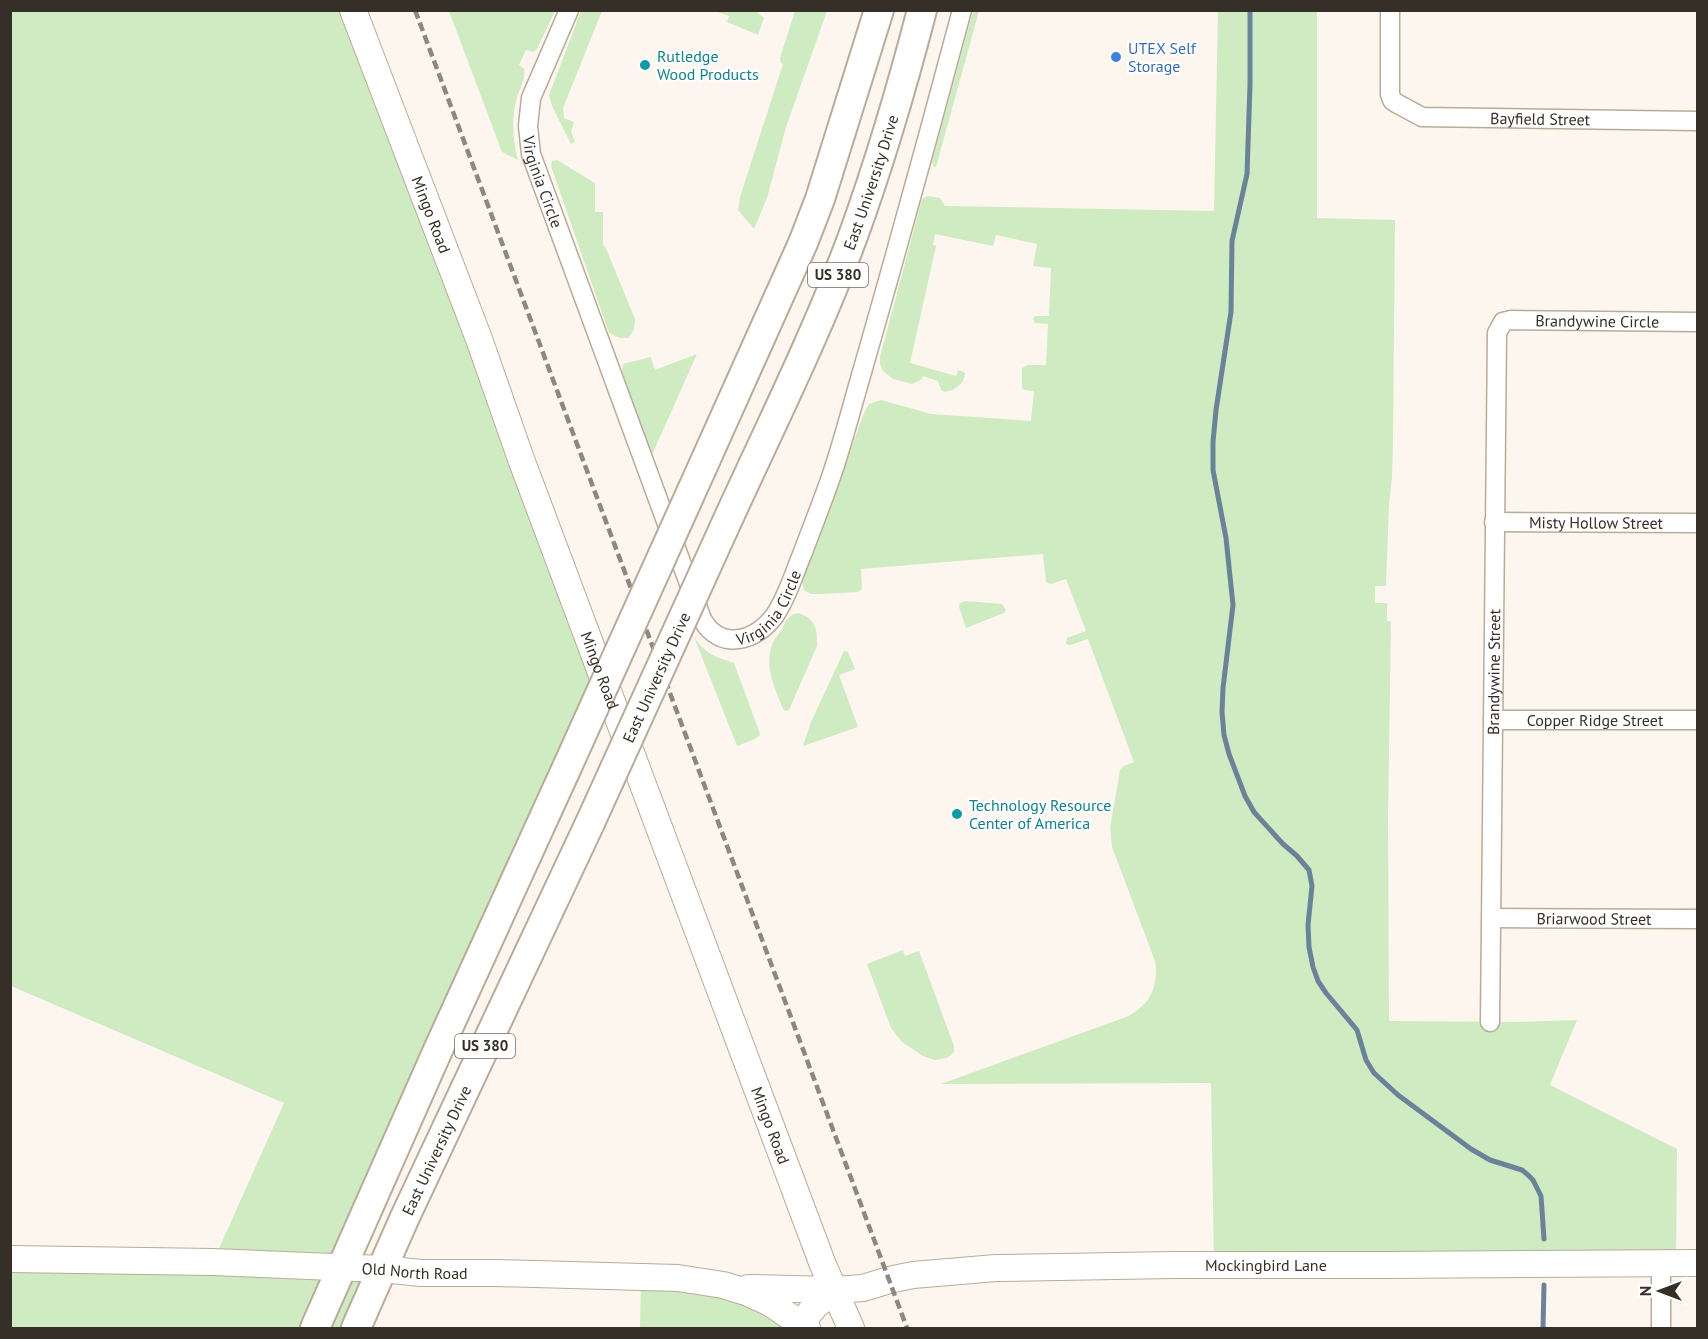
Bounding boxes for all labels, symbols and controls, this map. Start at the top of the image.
place label: UTEX Self Storage [1128,38,1197,76]
place label: Rutledge Wood Products [657,46,759,84]
marker: UTEX Self Storage [1109,50,1123,64]
marker: Rutledge Wood Products [638,58,652,72]
street label: Bayfield Street [1490,108,1591,129]
street label: East University Drive [839,112,902,253]
street label: Virginia Circle [519,134,567,230]
street label: Mingo Road [407,173,455,256]
road number: US 380 [808,263,868,287]
street label: Brandywine Circle [1535,310,1659,332]
street label: Misty Hollow Street [1529,512,1664,533]
street label: Virginia Circle [733,567,805,650]
street label: Brandywine Street [1483,608,1504,735]
street label: East University Drive [618,609,694,746]
street label: Mingo Road [577,629,624,712]
street label: Copper Ridge Street [1527,710,1664,730]
place label: Technology Resource Center of America [969,795,1111,833]
marker: Technology Resource Center of America [950,807,964,821]
street label: Briarwood Street [1536,908,1652,929]
road number: US 380 [455,1034,515,1058]
street label: East University Drive [397,1082,475,1218]
street label: Mingo Road [747,1084,794,1167]
street label: Mockingbird Lane [1205,1255,1327,1275]
street label: Old North Road [361,1258,468,1283]
north arrow [1630,1261,1690,1321]
text: N [1635,1286,1655,1296]

